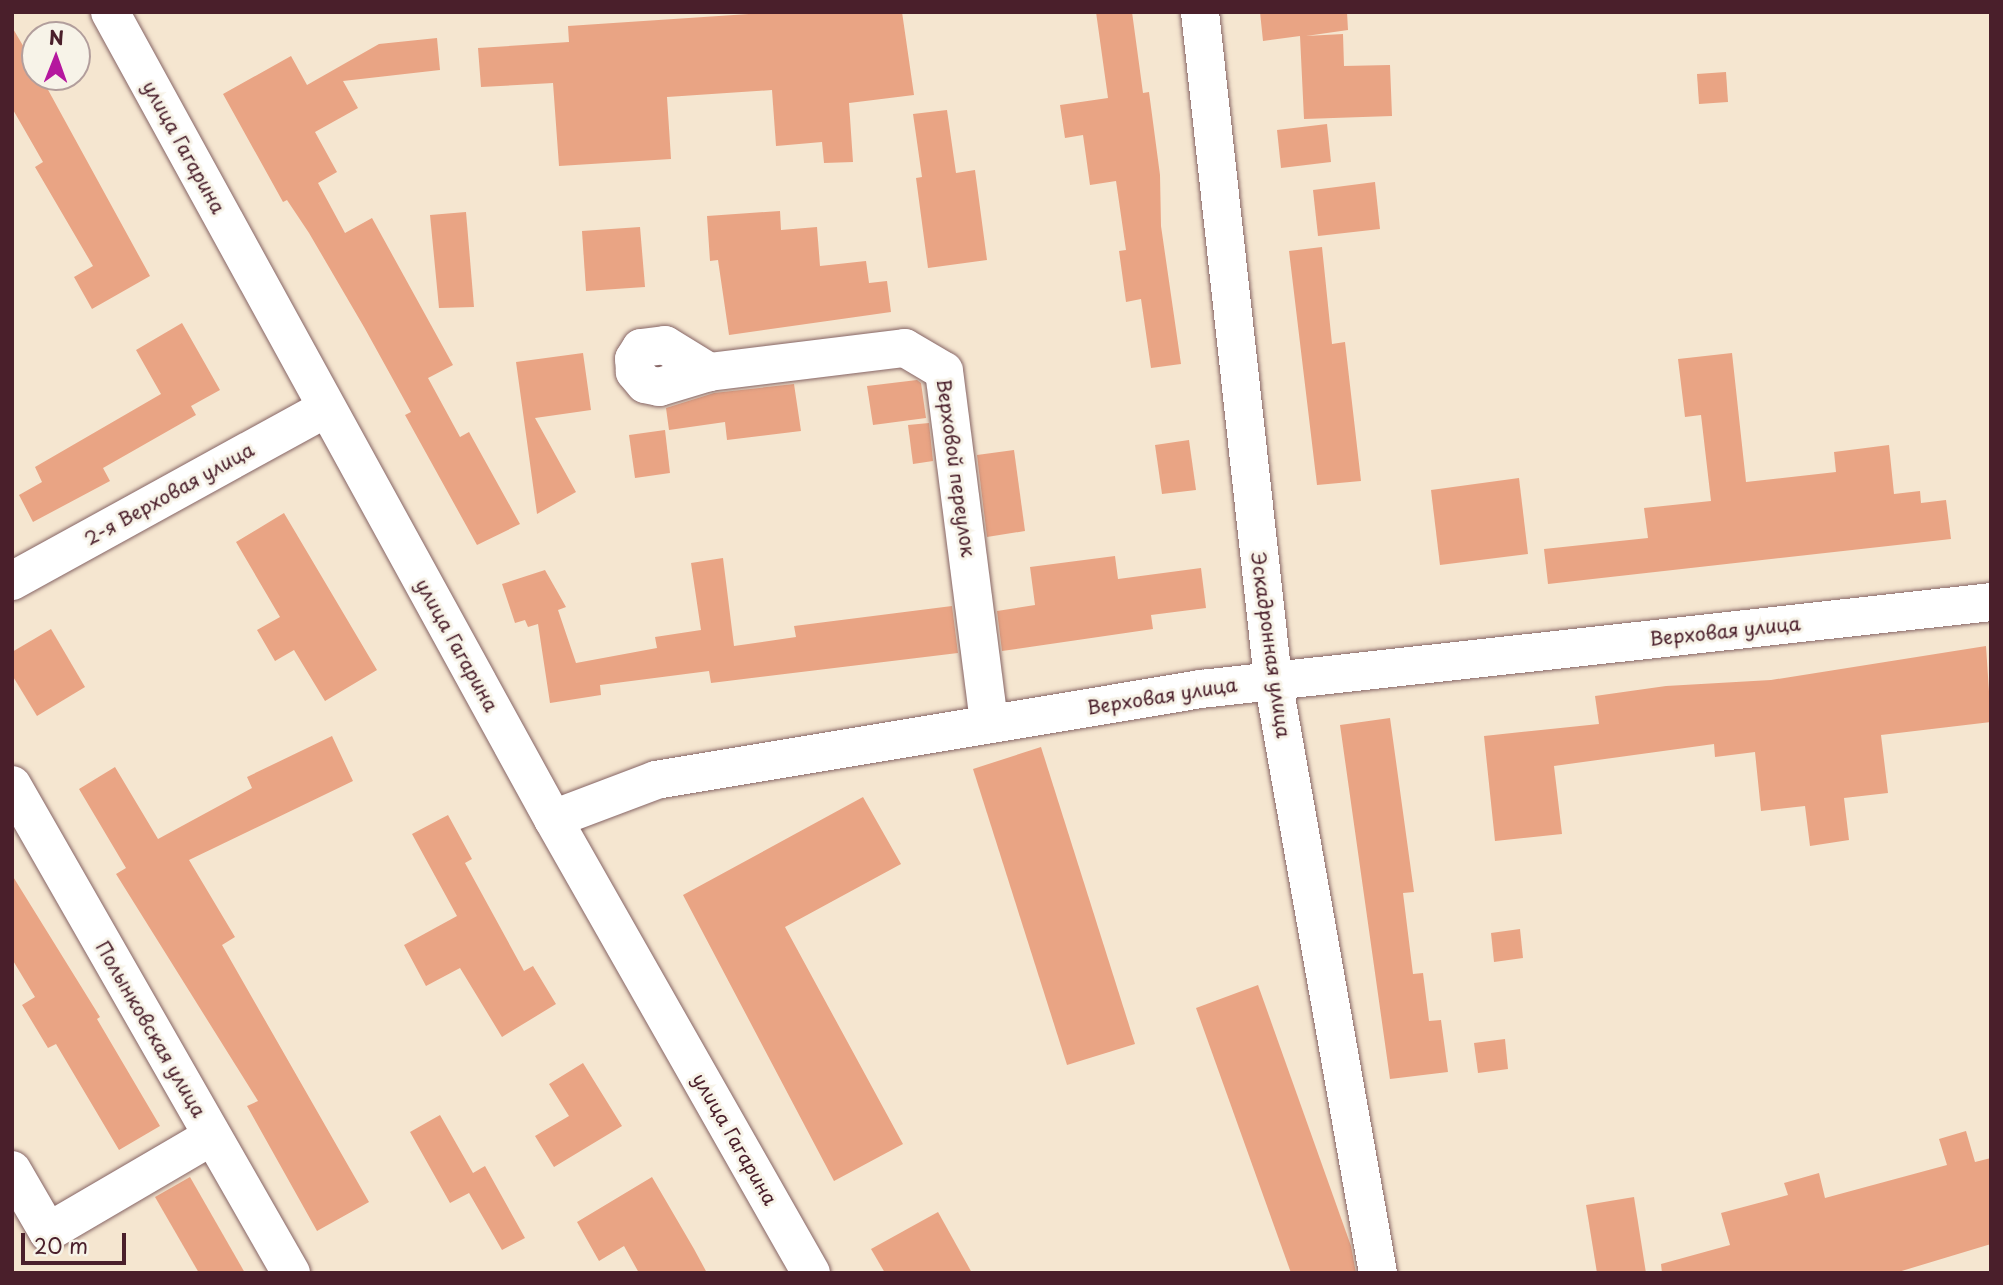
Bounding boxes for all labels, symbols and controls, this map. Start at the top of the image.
north arrow [21,21,91,91]
text: N [49,23,64,51]
street label: улица Гагарина [138,77,230,217]
street label: Верховой переулок [932,377,980,559]
street label: 2-я Верховая улица [80,438,258,550]
street label: Эскадронная улица [1247,550,1295,740]
street label: улица Гагарина [411,575,503,715]
street label: Верховая улица [1648,612,1802,650]
street label: Верховая улица [1085,673,1239,719]
street label: Полынковская улица [91,936,211,1122]
street label: улица Гагарина [688,1069,782,1209]
scale bar [24,1218,130,1262]
text: 20 m [34,1229,88,1261]

